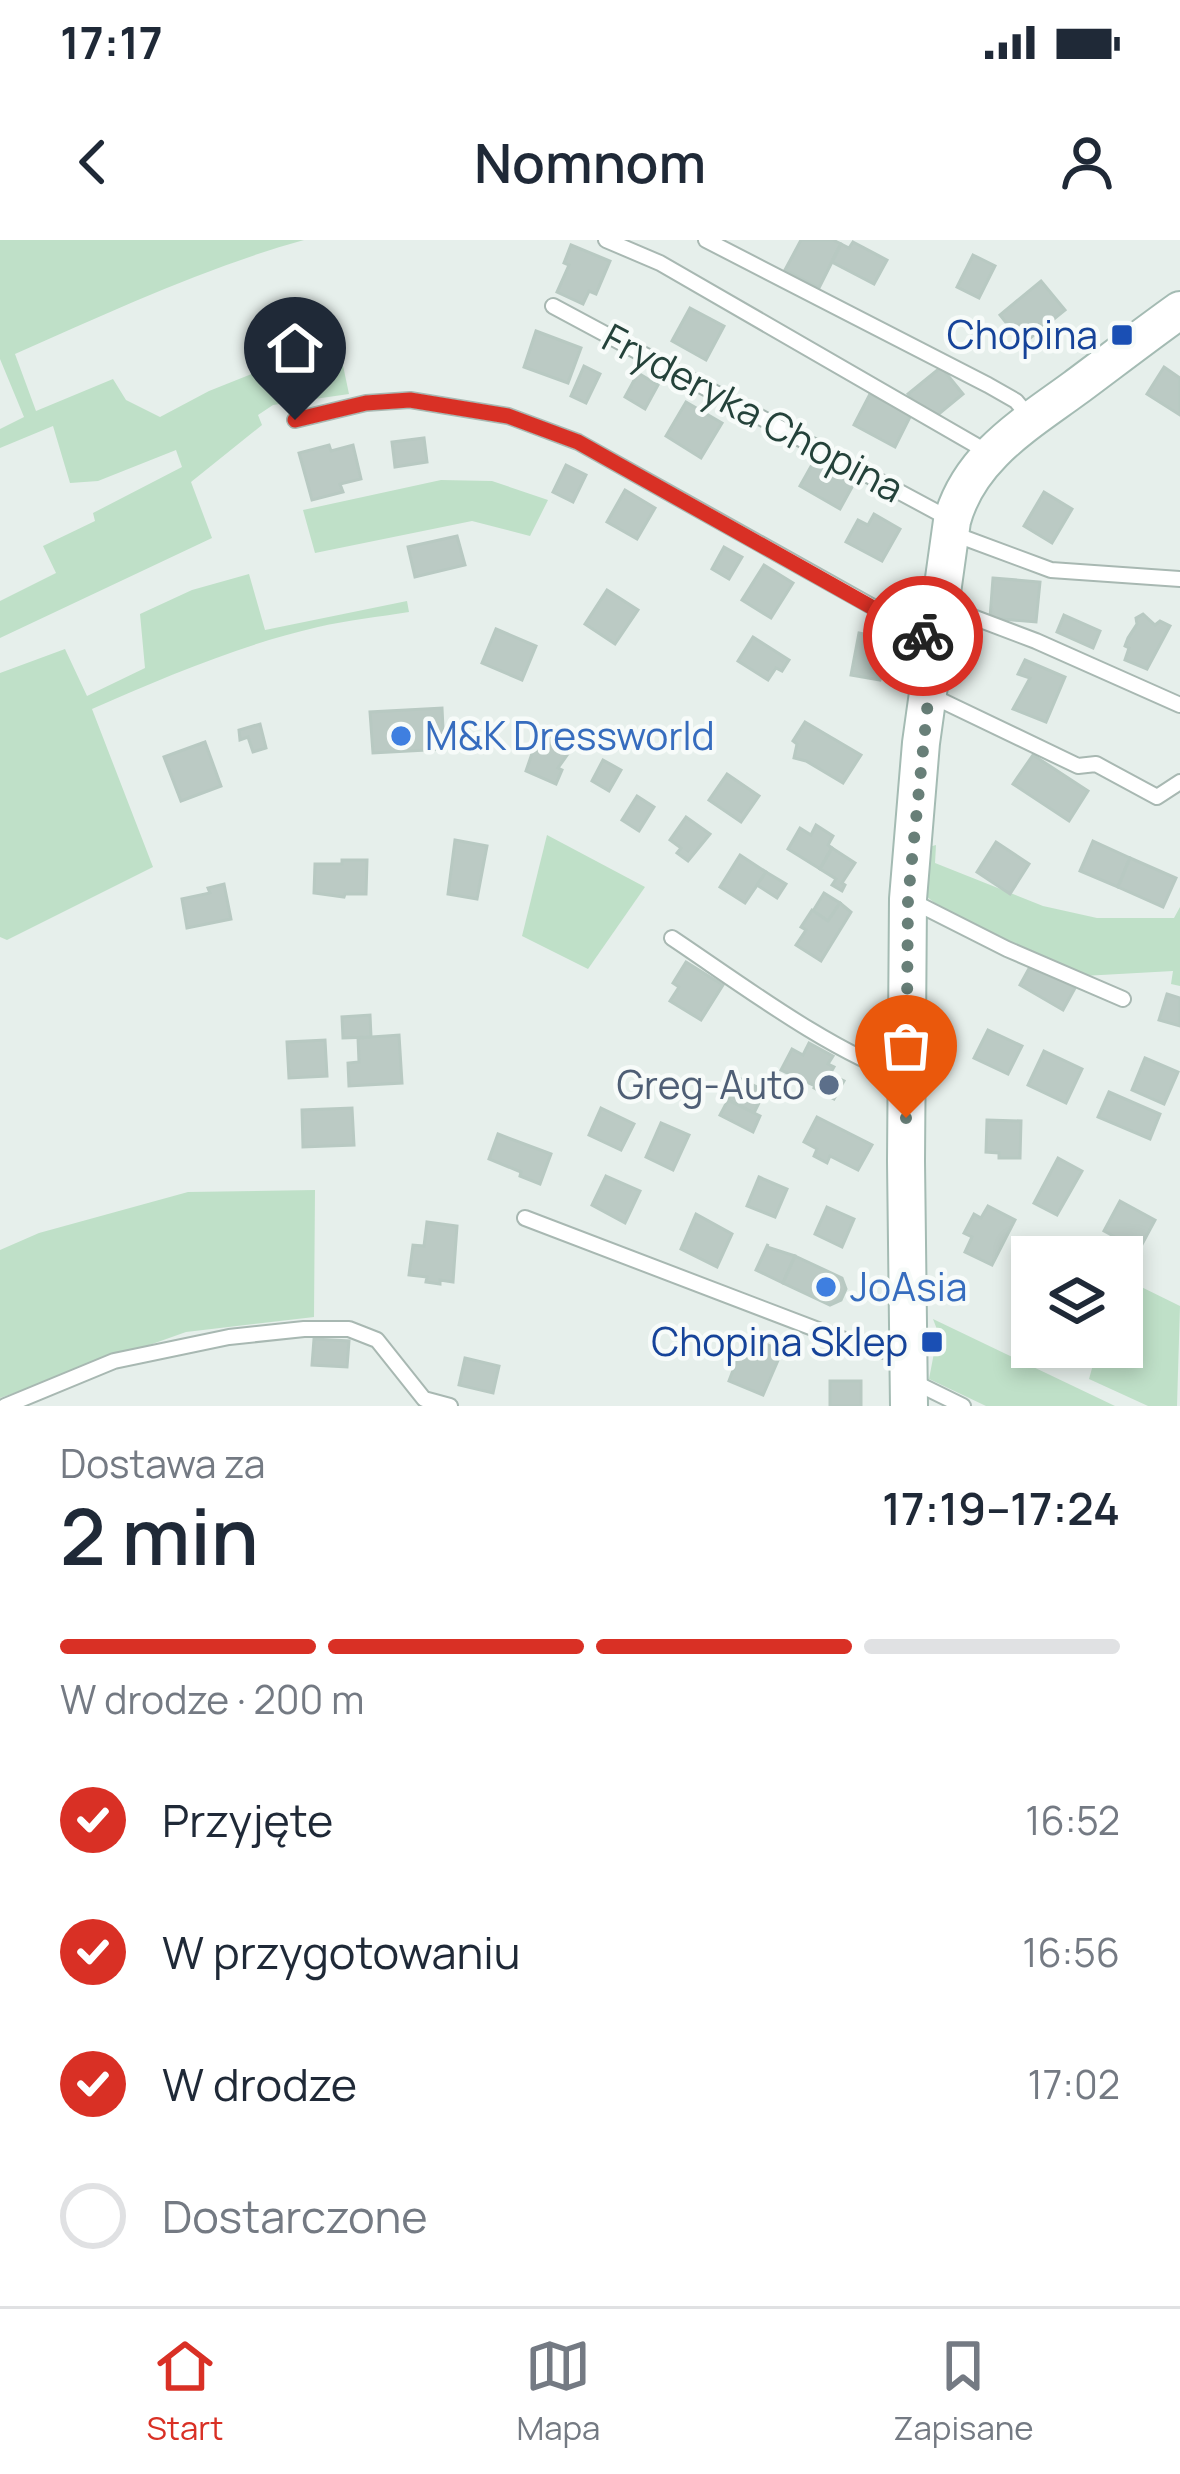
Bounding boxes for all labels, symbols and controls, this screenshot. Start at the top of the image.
text: 17:17 [60,11,163,73]
text: Nomnom [474,125,706,199]
icon: back [60,129,126,195]
icon: person [1054,129,1120,195]
pin [244,297,346,420]
place label: Chopina [947,307,1098,361]
street label: Fryderyka Chopina [594,310,913,514]
icon: home [262,315,328,381]
marker: Chopina [1109,322,1135,348]
courier [863,576,983,696]
icon: bike [890,603,956,669]
place label: M&K Dressworld [425,708,715,762]
marker: M&K Dressworld [388,723,414,749]
pin [855,995,957,1118]
icon: bag [873,1013,939,1079]
place label: Greg-Auto [617,1057,805,1111]
marker: Greg-Auto [816,1072,842,1098]
map controls [1011,1236,1143,1368]
button: layers [1011,1236,1143,1368]
place label: JoAsia [850,1259,968,1313]
marker: JoAsia [813,1274,839,1300]
place label: Chopina Sklep [651,1314,908,1368]
marker: Chopina Sklep [919,1329,945,1355]
text: Dostawa za [60,1436,265,1490]
text: 17:19–17:24 [882,1477,1120,1539]
text: 2 min [60,1482,259,1588]
text: W drodze · 200 m [60,1672,364,1726]
icon: check [60,1787,126,1853]
text: Przyjęte [162,1789,333,1851]
text: 16:52 [1025,1793,1120,1847]
icon: check [60,1919,126,1985]
text: W przygotowaniu [162,1921,520,1983]
text: 16:56 [1022,1925,1120,1979]
icon: check [60,2051,126,2117]
text: W drodze [162,2053,357,2115]
text: 17:02 [1028,2057,1120,2111]
text: Dostarczone [162,2185,427,2247]
tab: Start [146,2333,223,2450]
tab: Mapa [516,2333,600,2450]
tab: Zapisane [893,2333,1034,2450]

